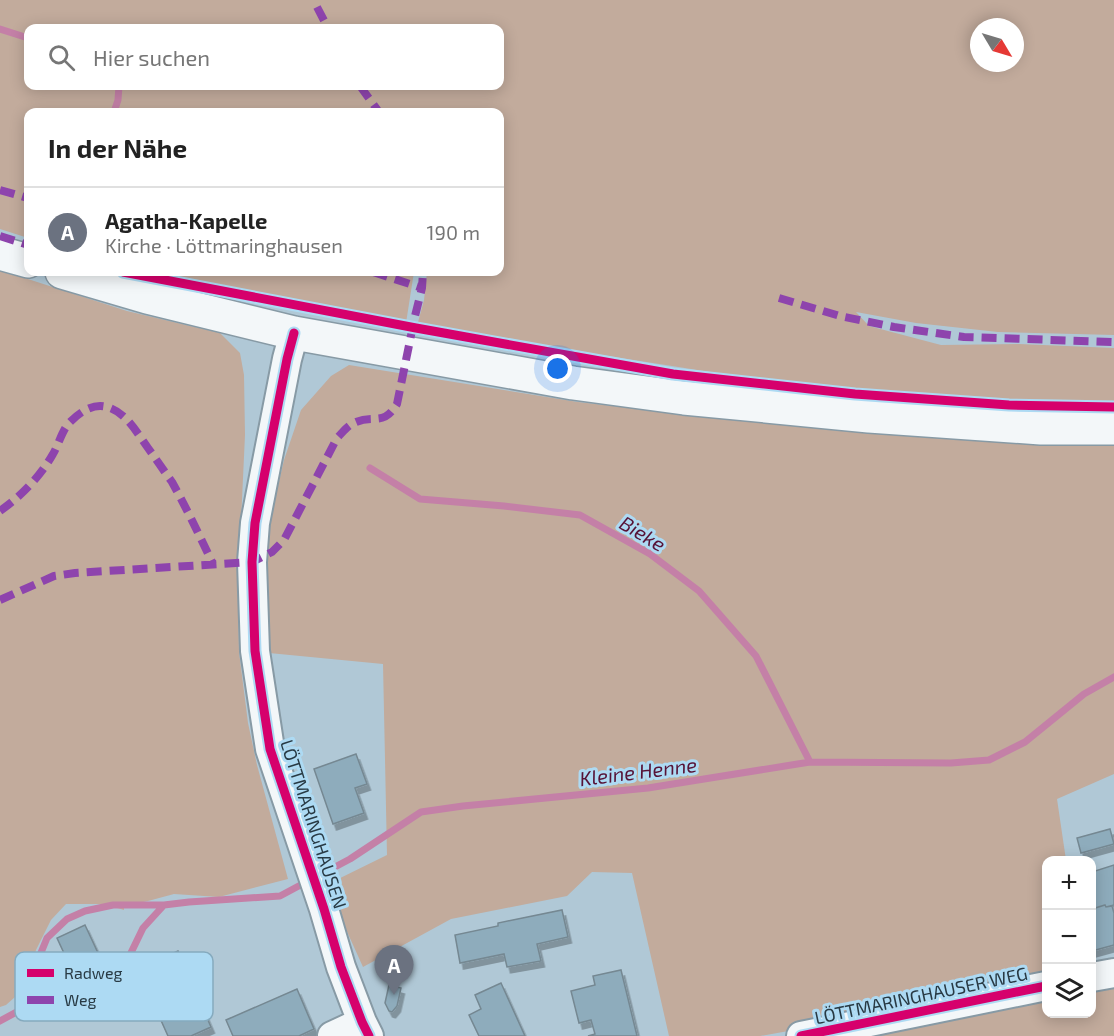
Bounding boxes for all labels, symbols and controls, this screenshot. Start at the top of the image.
north arrow [970,18,1024,72]
search box [24,24,504,90]
icon: search [45,41,78,74]
text: Hier suchen [93,44,210,70]
text: In der Nähe [48,132,187,163]
text: Agatha-Kapelle [105,207,267,233]
text: A [61,220,74,244]
text: 190 m [427,220,480,244]
text: Kirche · Löttmaringhausen [105,233,343,257]
your location [543,354,572,383]
water label: Bieke [616,510,670,556]
street label: LÖTTMARINGHAUSEN [276,737,352,911]
water label: Kleine Henne [578,752,698,790]
map controls [1042,856,1096,1018]
button: + [1042,856,1096,910]
button: − [1042,910,1096,964]
pin: A [374,946,414,995]
legend [15,952,213,1021]
street label: LÖTTMARINGHAUSER WEG [813,962,1029,1028]
text: Radweg [64,963,123,982]
button: layers [1042,964,1096,1018]
text: Weg [64,990,96,1009]

